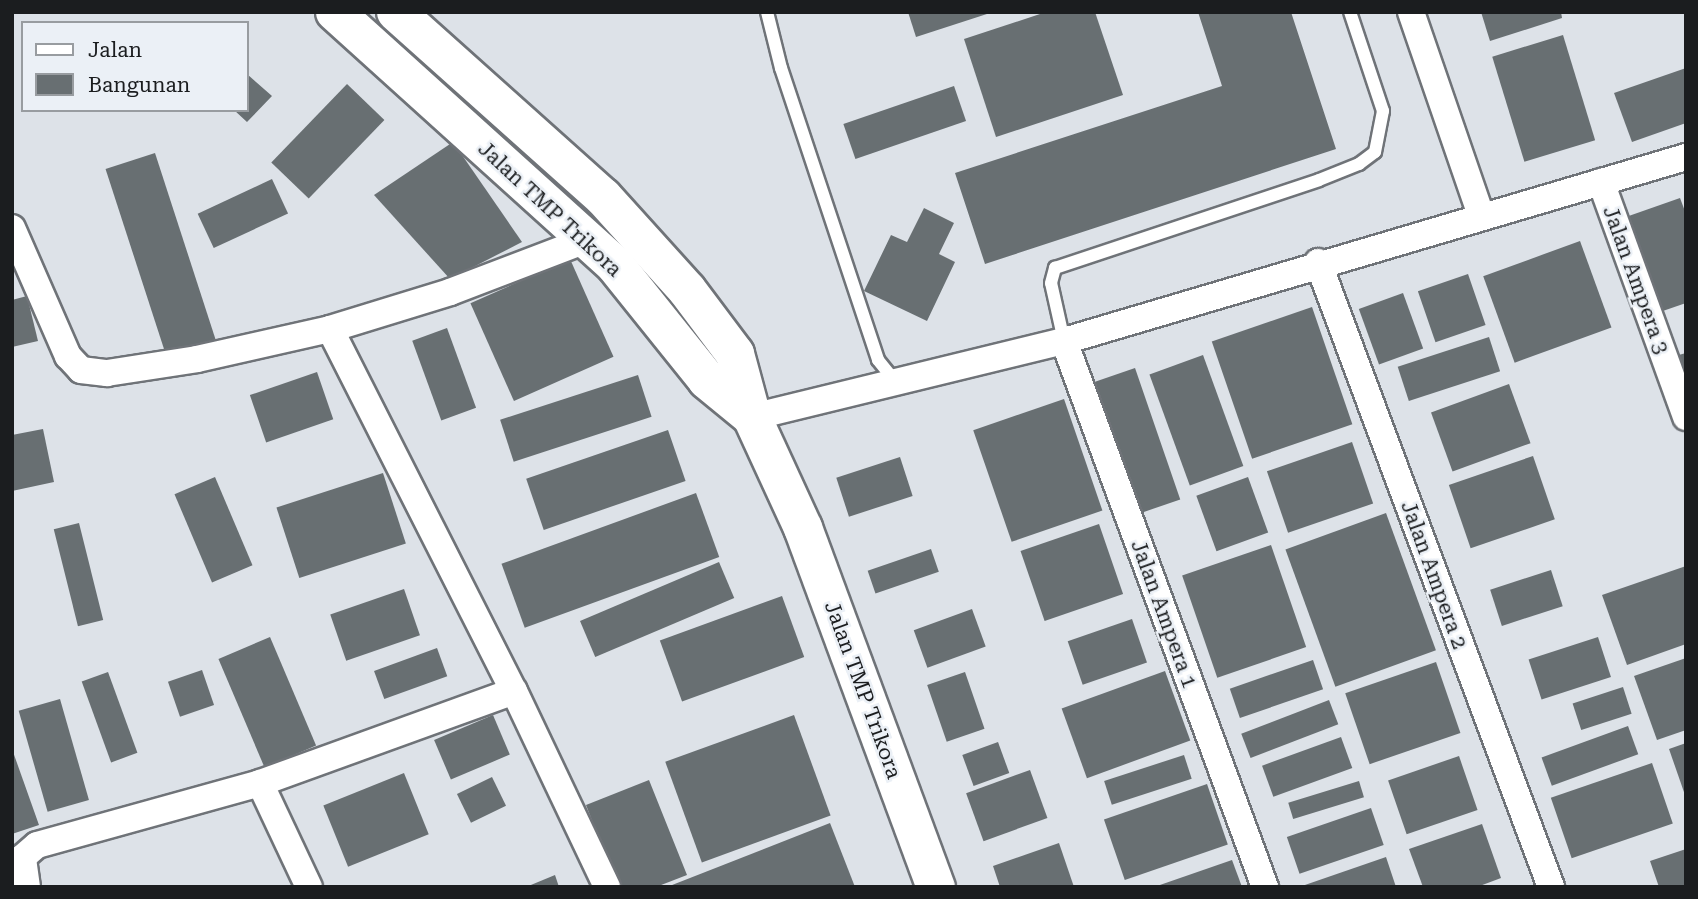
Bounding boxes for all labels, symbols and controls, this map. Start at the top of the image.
legend [21,21,248,112]
text: Jalan [88,38,142,62]
text: Bangunan [88,73,190,97]
street label: Jalan TMP Trikora [473,136,627,282]
street label: Jalan Ampera 3 [1598,203,1674,357]
street label: Jalan Ampera 2 [1396,498,1472,652]
street label: Jalan Ampera 1 [1126,537,1202,691]
street label: Jalan TMP Trikora [819,598,907,782]

